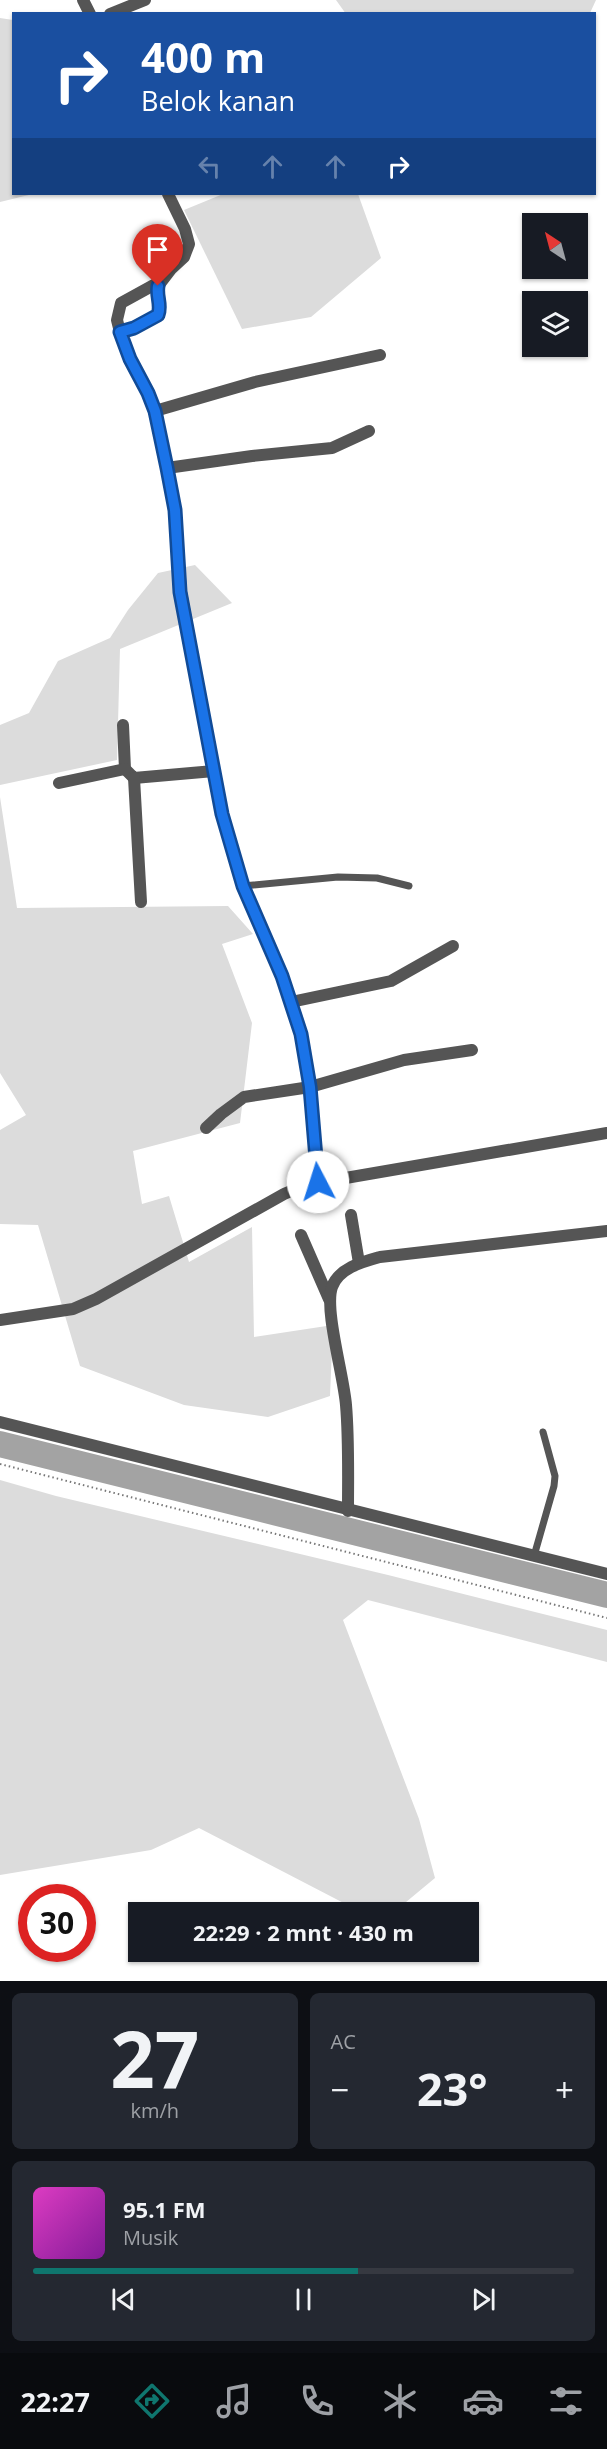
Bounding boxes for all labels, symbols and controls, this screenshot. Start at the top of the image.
text: 400 m [141,28,265,85]
icon: right [42,36,120,114]
text: Belok kanan [141,82,295,119]
icon: left [193,150,226,183]
icon: ahead [256,150,289,183]
icon: ahead [319,150,352,183]
icon: right [382,150,415,183]
north arrow [522,213,588,279]
map controls [522,213,588,357]
pin [132,224,183,286]
icon: arrive [141,233,174,266]
button: layers [522,291,588,357]
position arrow [286,1150,350,1214]
speed limit sign: 30 [18,1884,96,1962]
text: 22:29 · 2 mnt · 430 m [193,1917,414,1947]
text: 27 [110,2005,199,2111]
text: AC [331,2028,356,2055]
text: 23° [417,2058,488,2119]
text: − [331,2067,349,2112]
text: + [555,2067,574,2112]
text: km/h [130,2097,179,2124]
text: 95.1 FM [123,2194,206,2224]
text: Musik [123,2224,178,2251]
icon: previous [107,2283,140,2316]
icon: pause [287,2283,320,2316]
icon: next [467,2283,500,2316]
icon: directions [131,2380,173,2422]
icon: music [213,2380,255,2422]
icon: phone [296,2380,338,2422]
icon: climate [379,2380,421,2422]
icon: car [462,2380,504,2422]
icon: filters [545,2380,587,2422]
text: 22:27 [20,2383,90,2420]

